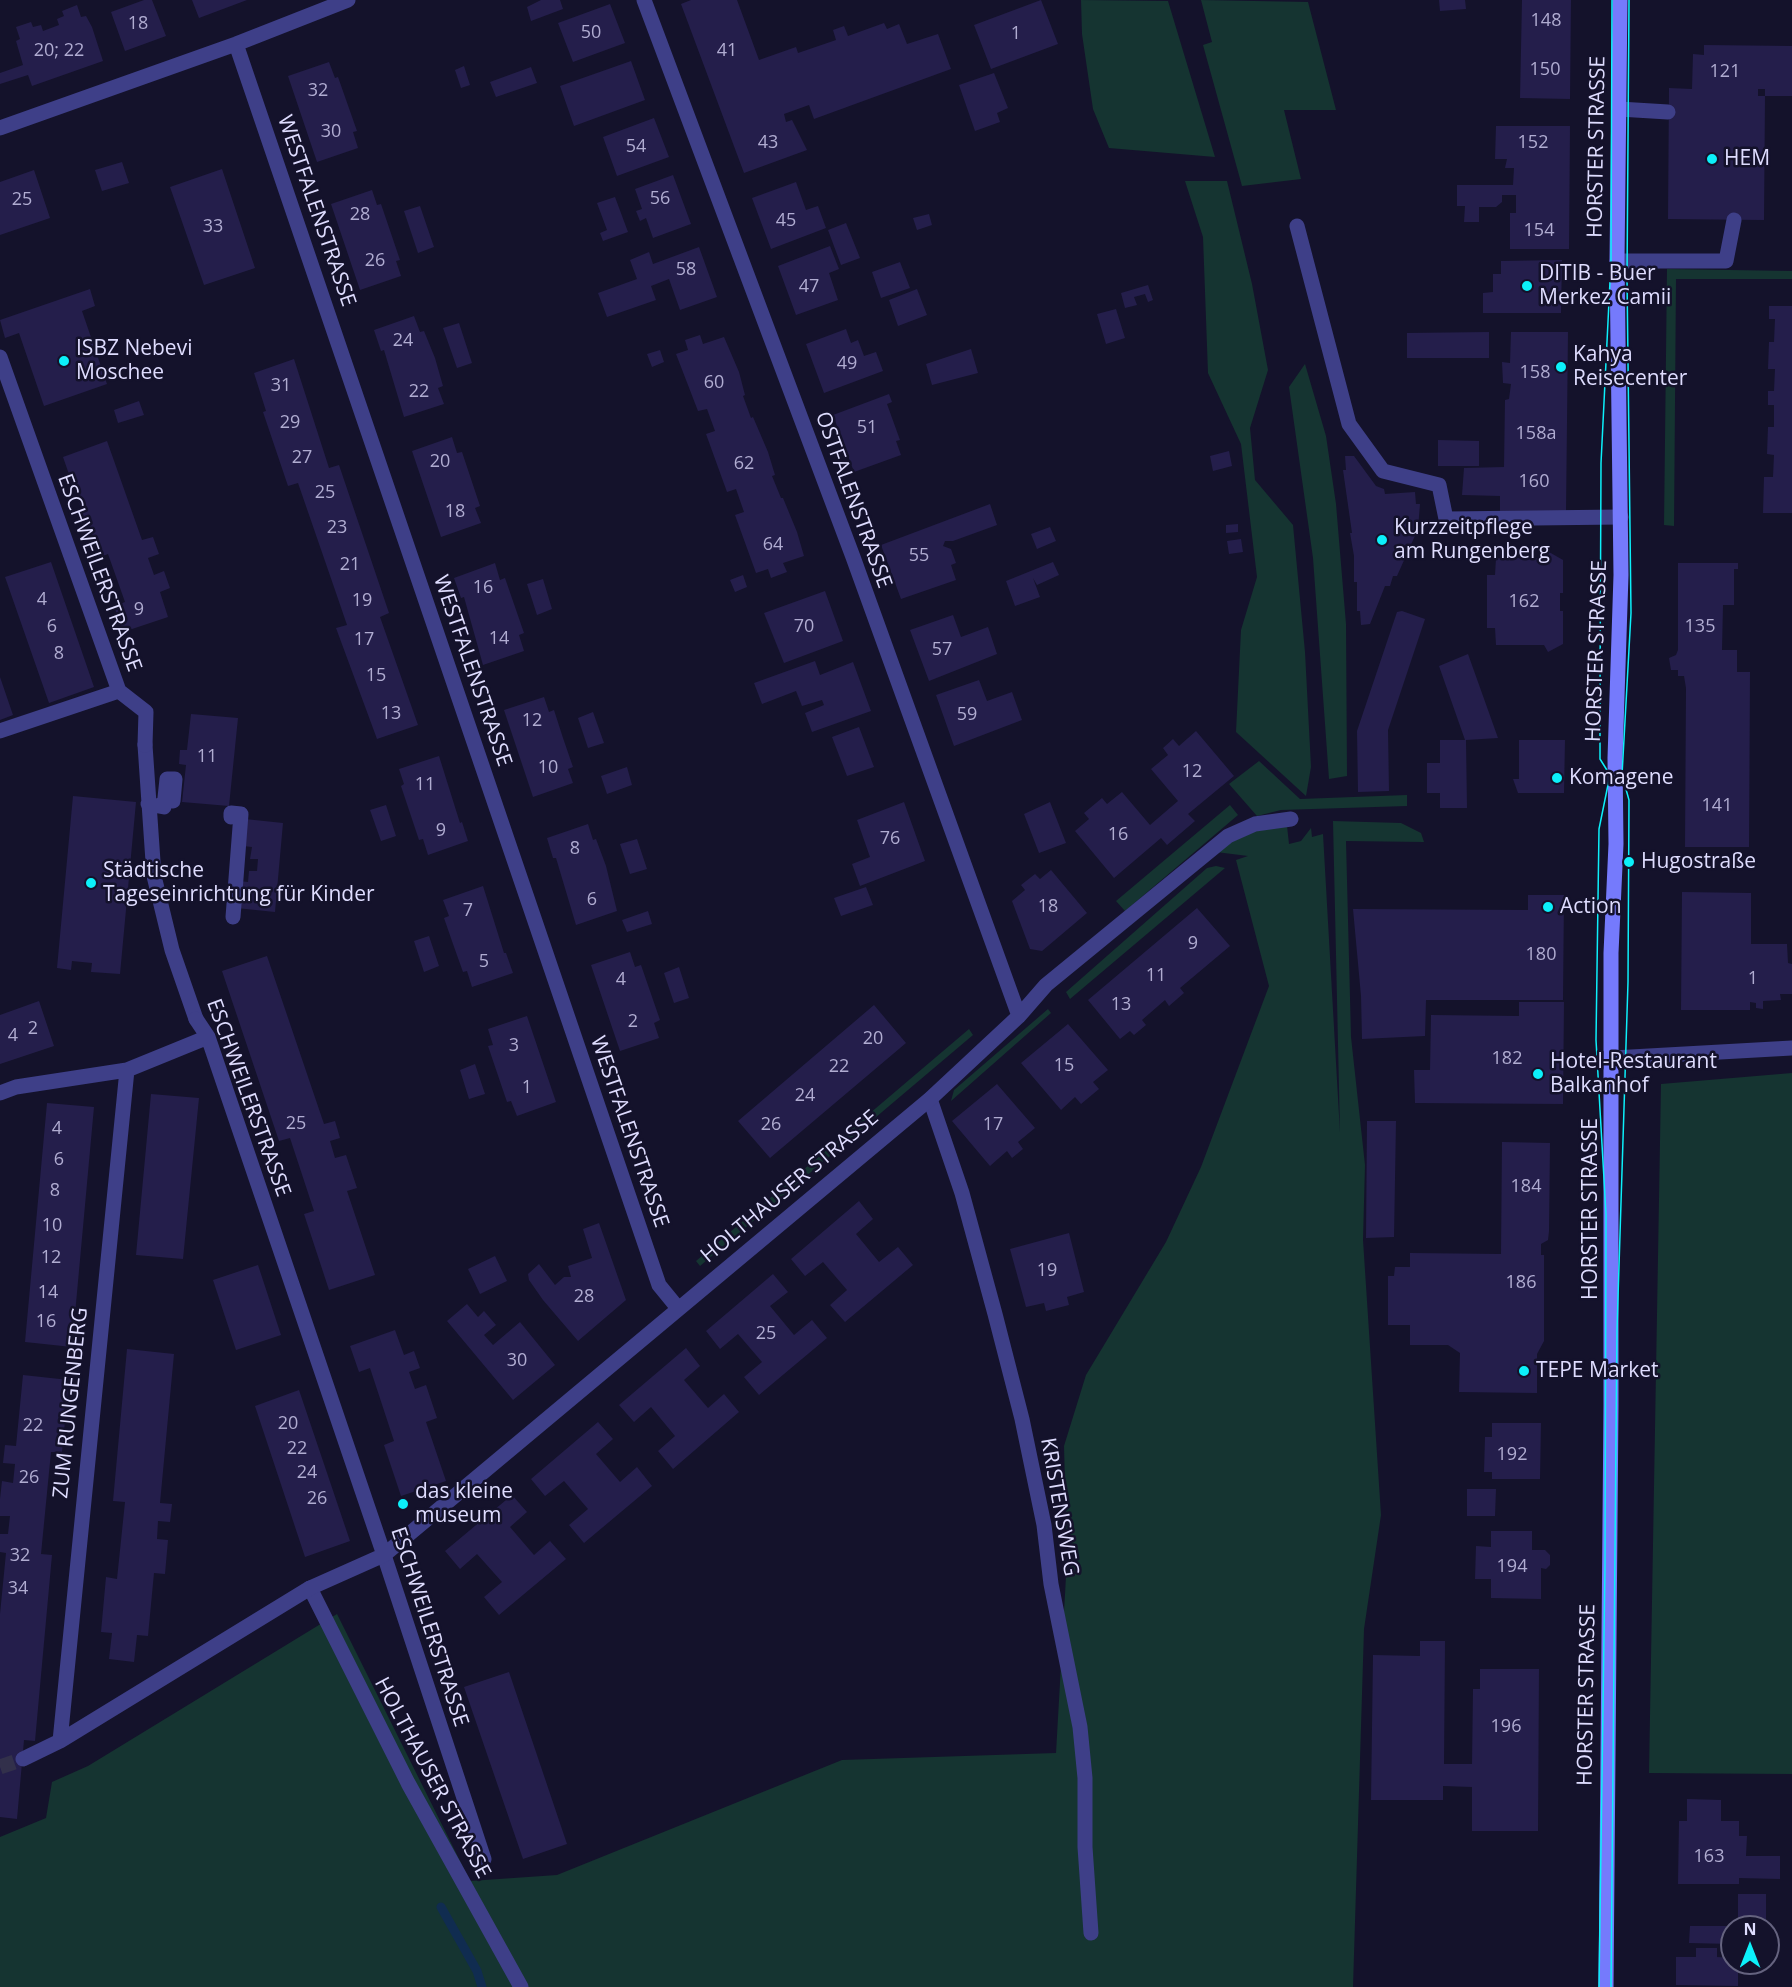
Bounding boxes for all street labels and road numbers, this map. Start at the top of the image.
street label: HORSTER STRASSE [1583,56,1611,238]
street label: WESTFALENSTRASSE [271,112,361,310]
street label: OSTFALENSTRASSE [809,408,897,592]
street label: ESCHWEILERSTRASSE [52,471,146,675]
street label: HORSTER STRASSE [1581,560,1613,742]
street label: WESTFALENSTRASSE [427,572,517,770]
street label: ESCHWEILERSTRASSE [201,996,295,1200]
street label: WESTFALENSTRASSE [584,1033,674,1231]
street label: HOLTHAUSER STRASSE [696,1105,884,1269]
street label: HORSTER STRASSE [1578,1118,1604,1300]
street label: ZUM RUNGENBERG [48,1306,94,1500]
street label: KRISTENSWEG [1034,1436,1084,1578]
street label: ESCHWEILERSTRASSE [385,1524,473,1730]
street label: HORSTER STRASSE [1573,1604,1601,1786]
street label: HOLTHAUSER STRASSE [368,1673,496,1883]

